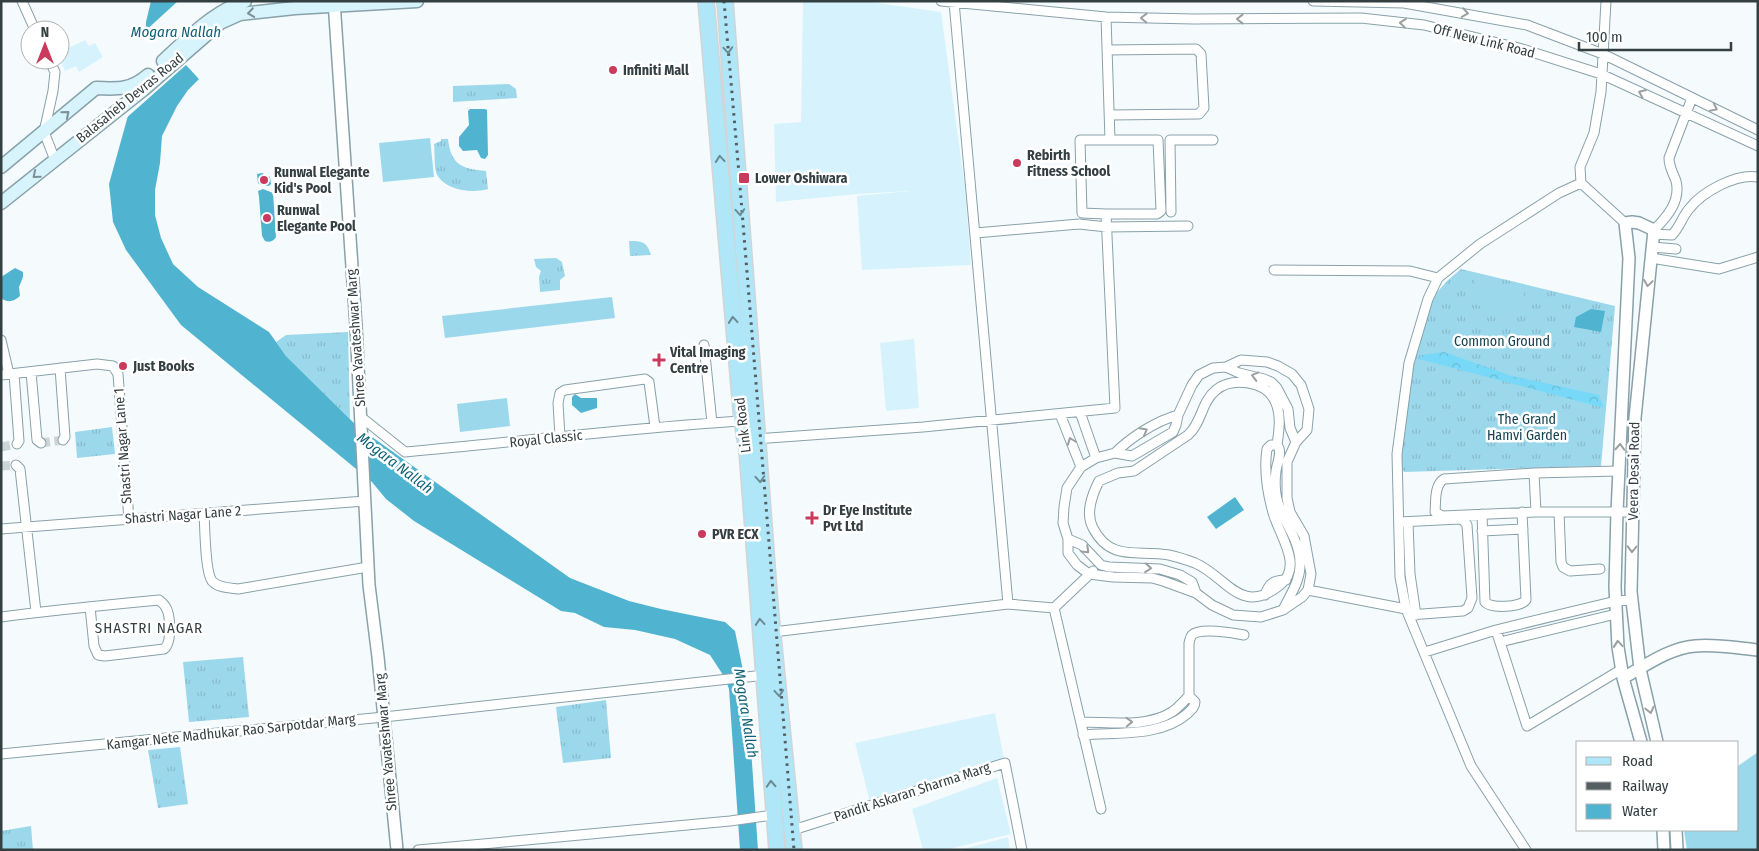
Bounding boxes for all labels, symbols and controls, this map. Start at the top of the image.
one-way arrow [247,7,255,18]
one-way arrow [1461,8,1470,18]
one-way arrow [1140,13,1148,23]
one-way arrow [1236,14,1244,24]
one-way arrow [1398,18,1406,29]
north arrow [20,20,70,70]
street label: Off New Link Road [1431,20,1537,62]
scale bar [1579,20,1732,52]
water label: Mogara Nallah [131,23,221,41]
text: N [41,24,49,41]
text: 100 m [1586,28,1623,46]
one-way arrow [722,46,733,54]
street label: Balasaheb Devras Road [73,49,187,147]
place label: Infiniti Mall [623,62,689,79]
marker: Infiniti Mall [607,64,619,76]
one-way arrow [1638,89,1647,99]
one-way arrow [1709,102,1718,112]
one-way arrow [60,110,69,119]
place label: Rebirth Fitness School [1027,147,1111,180]
one-way arrow [715,154,726,162]
marker: Rebirth Fitness School [1011,157,1023,169]
place label: Runwal Elegante Kid's Pool [274,164,369,197]
one-way arrow [33,169,42,177]
place label: Lower Oshiwara [755,170,847,187]
marker: Lower Oshiwara [737,171,751,185]
marker: Runwal Elegante Kid's Pool [258,174,270,186]
place label: Runwal Elegante Pool [277,202,356,235]
one-way arrow [734,208,745,216]
marker: Runwal Elegante Pool [261,212,273,224]
street label: Shree Yavateshwar Marg [343,268,369,407]
one-way arrow [1643,279,1654,287]
one-way arrow [728,316,739,324]
park label: Common Ground [1454,333,1550,350]
place label: Vital Imaging Centre [669,344,746,377]
marker: Vital Imaging Centre [652,353,666,367]
place label: Just Books [132,358,194,375]
marker: Just Books [117,360,129,372]
one-way arrow [1251,371,1260,382]
street label: Shastri Nagar Lane 1 [110,388,136,504]
street label: Link Road [731,396,755,454]
park label: The Grand Hamvi Garden [1487,411,1567,444]
street label: Veera Desai Road [1625,421,1643,521]
street label: Royal Classic [509,427,583,451]
one-way arrow [1139,428,1148,438]
water label: Mogara Nallah [353,429,437,497]
one-way arrow [1066,437,1076,445]
one-way arrow [1615,442,1625,450]
one-way arrow [755,475,766,483]
street label: Shastri Nagar Lane 2 [124,502,242,528]
place label: Dr Eye Institute Pvt Ltd [823,502,912,535]
marker: Dr Eye Institute Pvt Ltd [805,511,819,525]
place label: PVR ECX [712,526,759,543]
marker: PVR ECX [696,528,708,540]
one-way arrow [1080,544,1089,553]
one-way arrow [1627,546,1637,554]
one-way arrow [1144,562,1152,573]
one-way arrow [755,617,766,625]
district label: SHASTRI NAGAR [95,619,203,637]
one-way arrow [1613,640,1624,648]
water label: Mogara Nallah [730,667,762,759]
street label: Shree Yavateshwar Marg [371,672,400,812]
one-way arrow [773,689,784,697]
one-way arrow [1644,706,1655,715]
street label: Kamgar Nete Madhukar Rao Sarpotdar Marg [106,710,357,754]
one-way arrow [1126,717,1134,727]
legend [1576,741,1739,831]
text: Road [1622,752,1653,770]
street label: Pandit Askaran Sharma Marg [832,759,993,825]
text: Railway [1622,777,1669,795]
one-way arrow [766,780,777,788]
text: Water [1622,802,1658,820]

